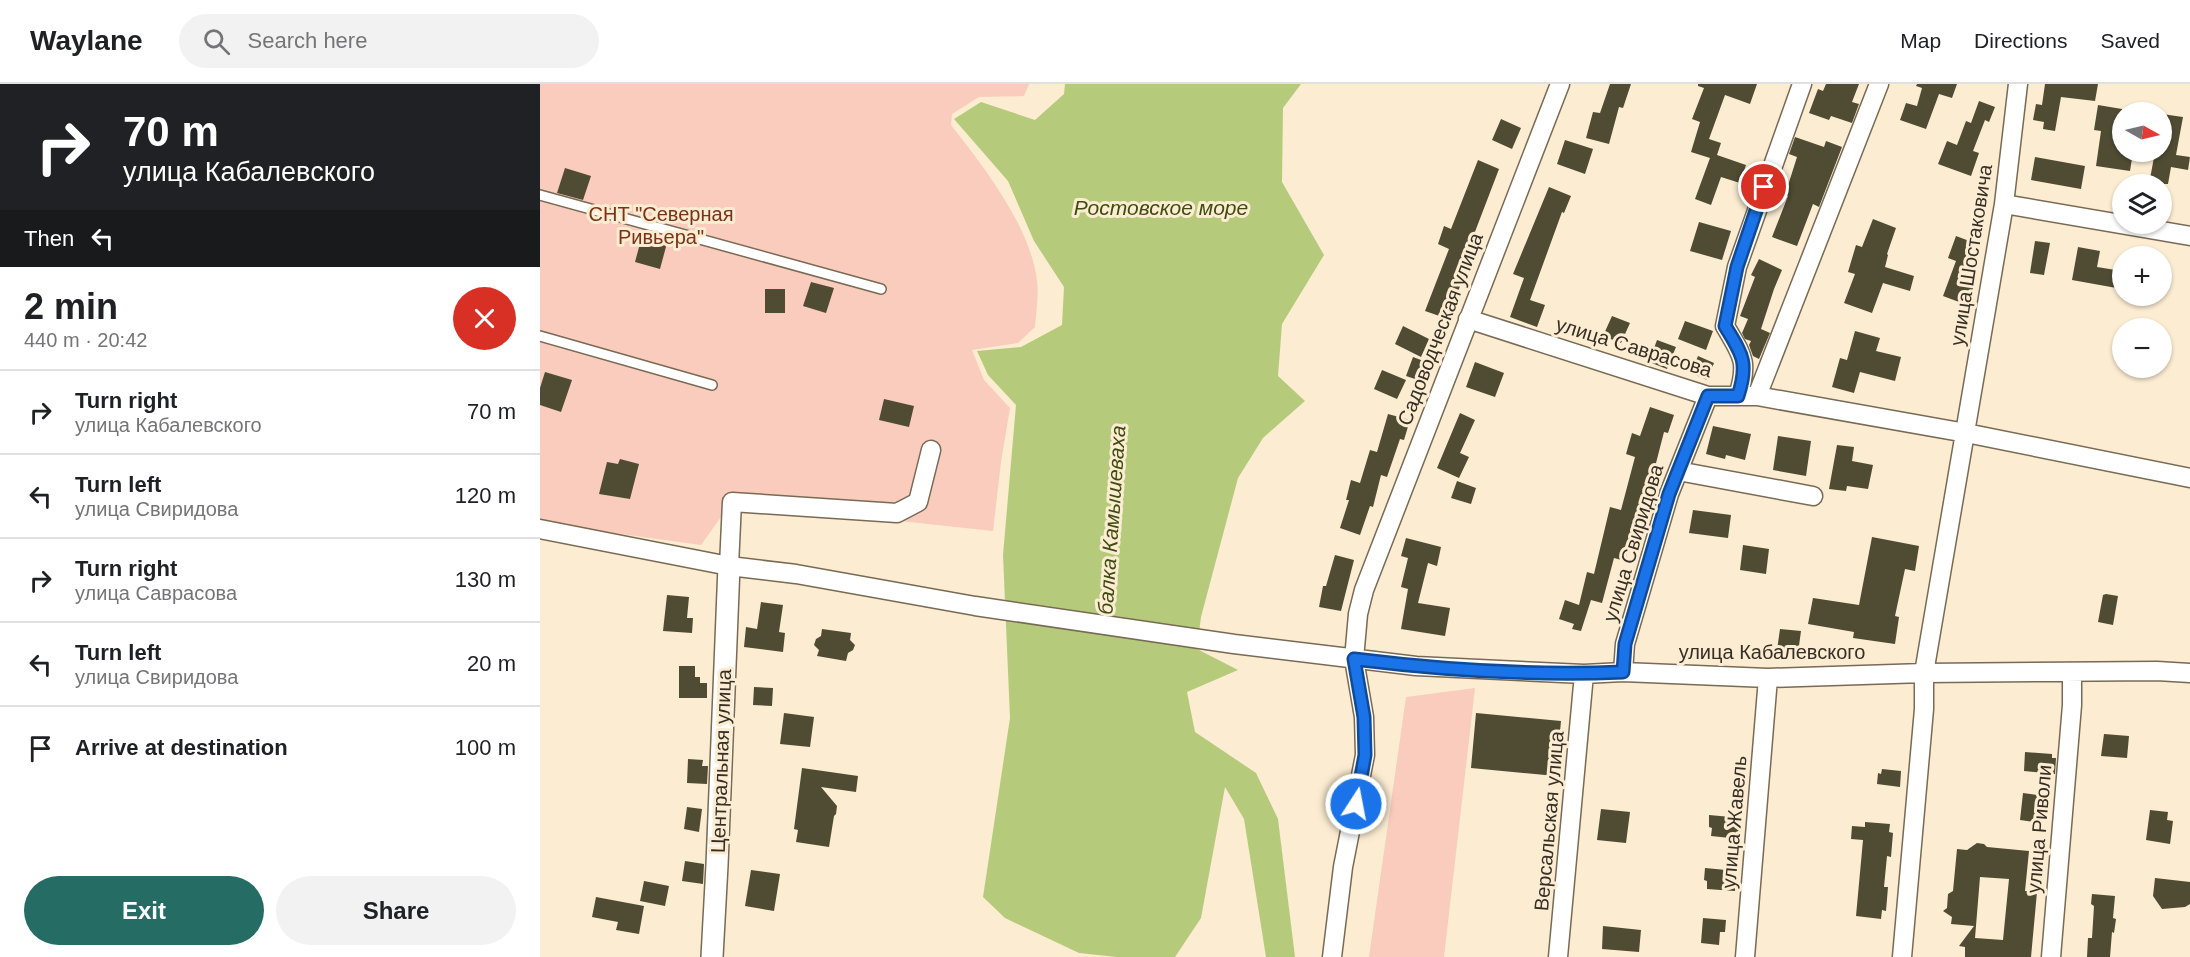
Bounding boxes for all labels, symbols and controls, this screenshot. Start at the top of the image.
search box [179,14,599,68]
text: Waylane [30,25,143,56]
icon: search [200,25,233,58]
text: Search here [248,28,367,53]
text: Map [1900,29,1941,52]
text: Directions [1974,29,2067,52]
text: Saved [2100,29,2160,52]
north arrow [2112,102,2172,162]
map controls [2112,102,2172,378]
icon: right [24,108,102,186]
text: 70 m [123,108,219,155]
text: улица Кабалевского [123,157,375,187]
pin [1738,161,1789,212]
street label: улица Шостаковича [1946,162,1996,347]
icon: arrive [1747,170,1780,203]
button: layers [2112,174,2172,234]
water label: Ростовское море [1074,196,1248,219]
park label: СНТ "Северная Ривьера" [589,203,733,248]
icon: left [86,222,119,255]
text: Then [24,226,74,251]
street label: Садоводческая улица [1393,229,1487,428]
button: + [2112,246,2172,306]
text: 2 min [24,286,118,327]
button: close [453,287,516,350]
street label: улица Саврасова [1553,313,1716,381]
button: − [2112,318,2172,378]
text: 440 m · 20:42 [24,329,147,351]
text: Turn right [75,388,177,413]
icon: right [24,396,57,429]
text: 70 m [467,399,516,424]
text: улица Кабалевского [75,414,262,436]
water label: балка Камышеваха [1093,425,1130,615]
street label: улица Свиридова [1599,461,1668,624]
text: Turn left [75,472,161,497]
icon: left [24,480,57,513]
text: 120 m [455,483,516,508]
text: улица Свиридова [75,498,238,520]
text: Turn right [75,556,177,581]
icon: right [24,564,57,597]
text: 130 m [455,567,516,592]
text: улица Саврасова [75,582,237,604]
text: Turn left [75,640,161,665]
street label: улица Кабалевского [1679,641,1865,663]
icon: left [24,648,57,681]
text: 20 m [467,651,516,676]
text: улица Свиридова [75,666,238,688]
street label: Центральная улица [707,668,735,853]
street label: Версальская улица [1530,729,1568,912]
icon: arrive [24,732,57,765]
text: Arrive at destination [75,735,288,760]
text: 100 m [455,735,516,760]
street label: улица Жавель [1717,755,1751,889]
street label: улица Риволи [2022,764,2056,894]
position arrow [1324,772,1388,836]
button: Exit [24,876,264,945]
button: Share [276,876,516,945]

